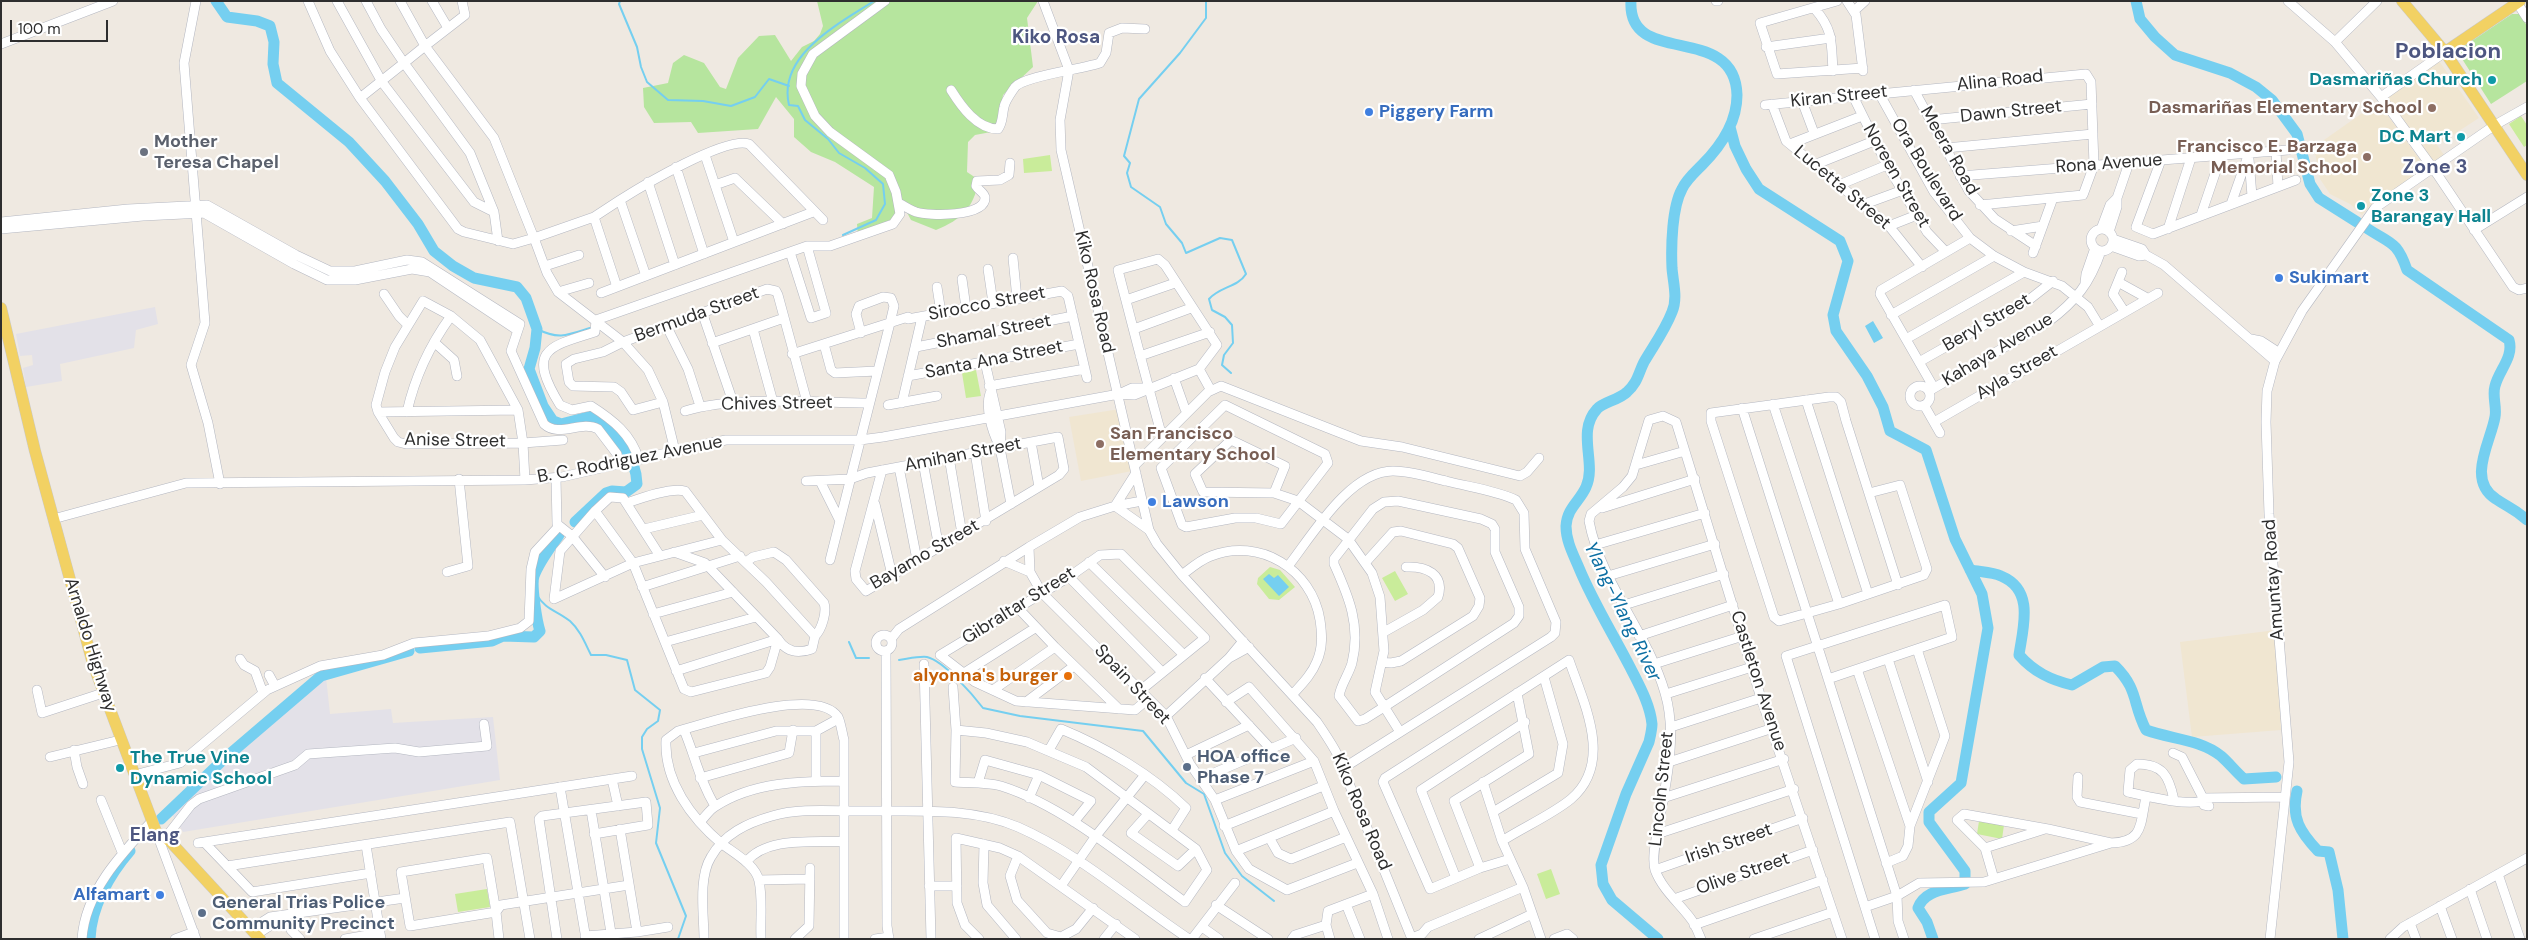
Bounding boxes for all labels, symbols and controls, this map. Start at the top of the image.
scale bar [12,10,110,42]
text: 100 m [18,19,61,39]
district label: Kiko Rosa [1012,27,1100,49]
district label: Poblacion [2395,39,2501,65]
street label: Alina Road [1956,66,2044,96]
place label: Dasmariñas Church [2309,69,2482,91]
marker: Dasmariñas Church [2486,74,2498,86]
street label: Kiran Street [1789,81,1889,113]
street label: Dawn Street [1959,96,2063,128]
place label: Dasmariñas Elementary School [2148,97,2422,119]
place label: Piggery Farm [1379,101,1493,123]
marker: Dasmariñas Elementary School [2426,102,2438,114]
street label: Meera Road [1915,103,1983,199]
marker: Piggery Farm [1363,106,1375,118]
street label: Ora Boulevard [1886,115,1966,225]
street label: Noreen Street [1858,120,1934,232]
place label: DC Mart [2379,126,2451,148]
place label: Mother Teresa Chapel [154,131,279,173]
marker: DC Mart [2455,131,2467,143]
place label: Francisco E. Barzaga Memorial School [2177,136,2357,178]
street label: Lucetta Street [1789,141,1895,235]
marker: Mother Teresa Chapel [138,146,150,158]
street label: Rona Avenue [2055,149,2163,179]
marker: Francisco E. Barzaga Memorial School [2361,151,2373,163]
district label: Zone 3 [2403,156,2467,180]
place label: Zone 3 Barangay Hall [2371,185,2491,228]
marker: Zone 3 Barangay Hall [2355,200,2367,212]
street label: Kiko Rosa Road [1069,229,1119,355]
place label: Sukimart [2289,267,2369,289]
marker: Sukimart [2273,272,2285,284]
street label: Bermuda Street [632,282,762,348]
street label: Sirocco Street [927,282,1047,326]
street label: Beryl Street [1939,289,2035,357]
street label: Kahaya Avenue [1939,309,2057,391]
street label: Shamal Street [935,310,1053,354]
street label: Santa Ana Street [923,336,1065,384]
street label: Ayla Street [1972,341,2062,405]
street label: Chives Street [721,392,833,416]
place label: San Francisco Elementary School [1110,423,1276,466]
street label: Anise Street [404,429,506,453]
street label: B. C. Rodriguez Avenue [536,431,724,489]
street label: Amihan Street [903,433,1023,477]
marker: San Francisco Elementary School [1094,438,1106,450]
place label: Lawson [1162,491,1229,513]
marker: Lawson [1146,496,1158,508]
street label: Bayamo Street [867,515,983,595]
street label: Amuntay Road [2259,518,2289,642]
water label: Ylang-Ylang River [1578,538,1666,686]
street label: Gibraltar Street [959,563,1079,649]
street label: Arnaldo Highway [59,575,121,715]
street label: Castleton Avenue [1725,608,1791,754]
street label: Spain Street [1089,640,1175,730]
place label: alyonna's burger [913,665,1058,687]
marker: alyonna's burger [1062,670,1074,682]
street label: Lincoln Street [1645,731,1679,847]
place label: HOA office Phase 7 [1197,746,1291,789]
place label: The True Vine Dynamic School [130,747,272,790]
street label: Kiko Rosa Road [1327,750,1395,874]
marker: HOA office Phase 7 [1181,761,1193,773]
marker: The True Vine Dynamic School [114,762,126,774]
street label: Irish Street [1683,819,1775,869]
district label: Elang [130,825,180,847]
street label: Olive Street [1693,848,1793,900]
place label: Alfamart [73,884,150,906]
marker: Alfamart [154,889,166,901]
place label: General Trias Police Community Precinct [212,892,395,934]
marker: General Trias Police Community Precinct [196,907,208,919]

